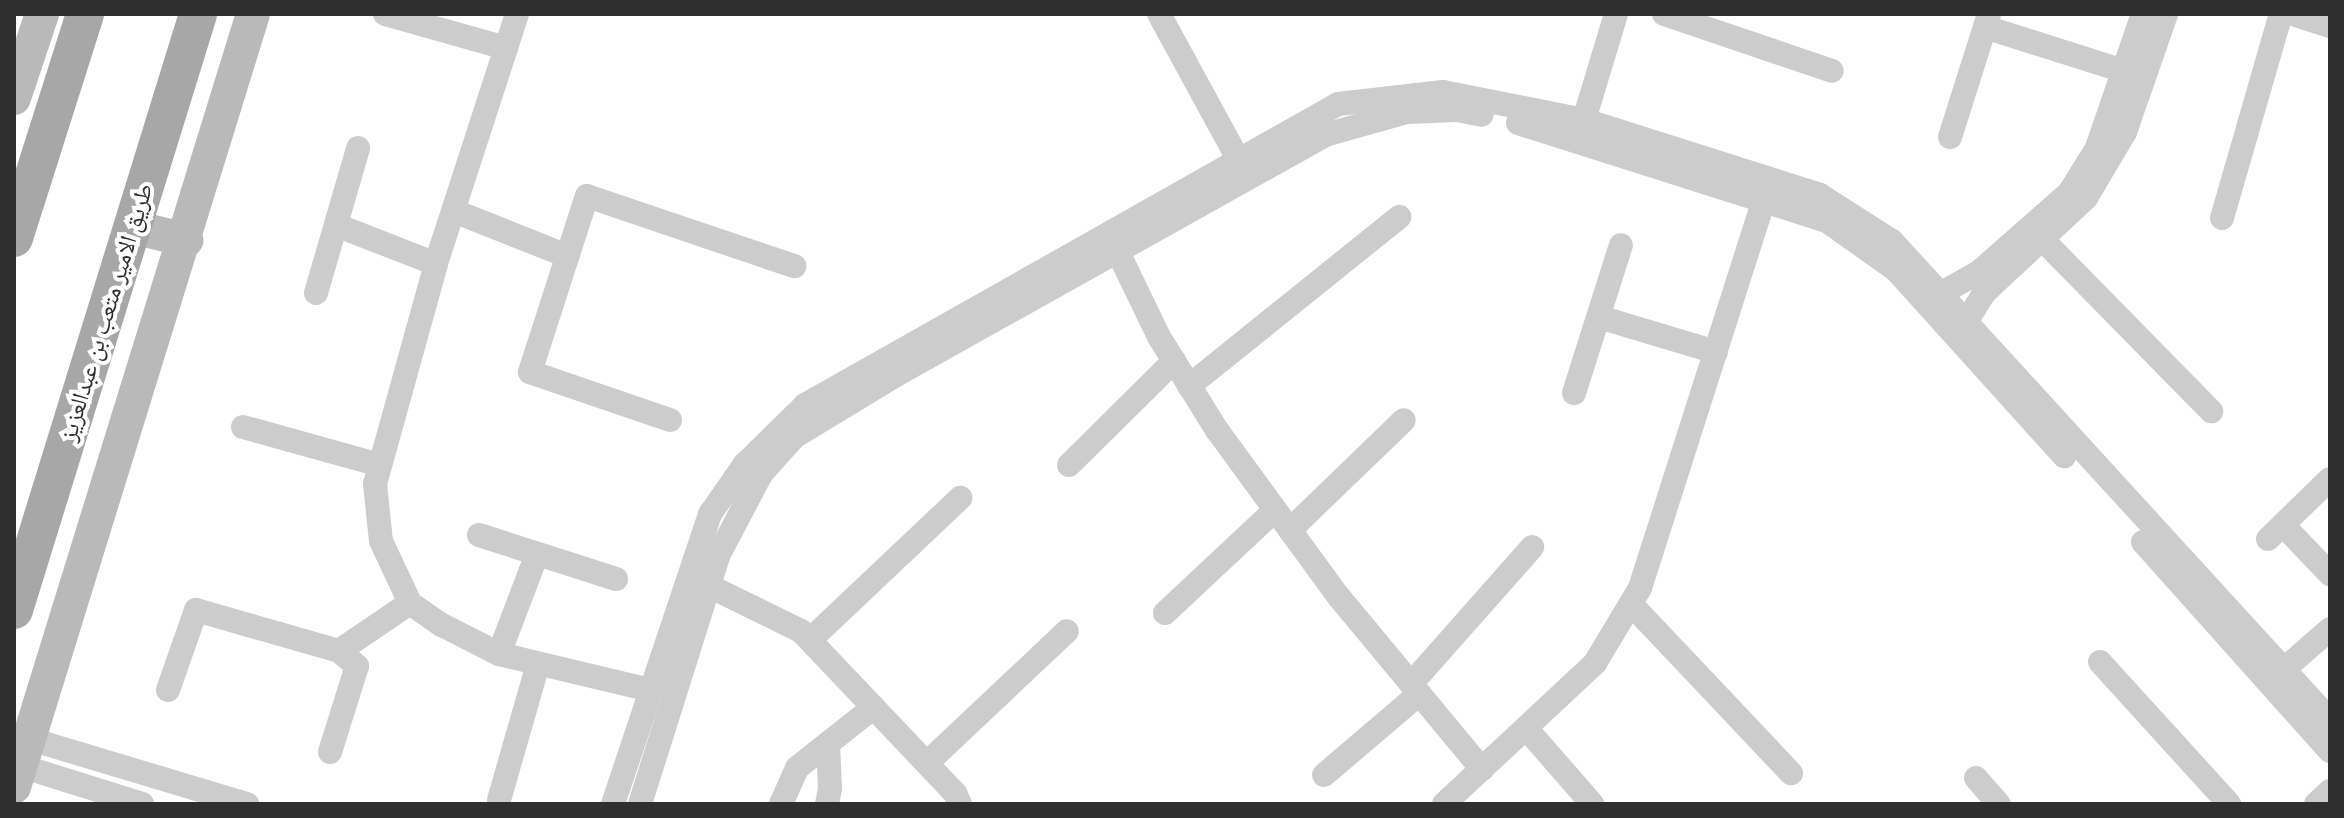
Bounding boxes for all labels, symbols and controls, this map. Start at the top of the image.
street label: طريق الامير متعب بن عبدالعزيز [53,180,159,444]

